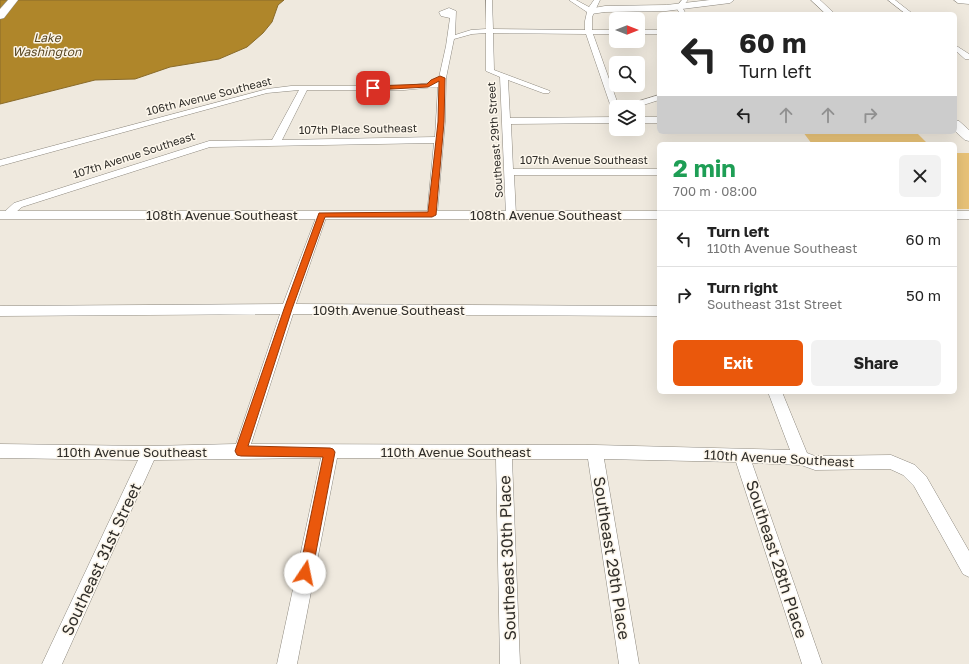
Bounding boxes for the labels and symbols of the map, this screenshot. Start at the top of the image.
north arrow [609,12,645,48]
water label: Lake Washington [13,30,82,59]
pin [356,71,390,105]
street label: 106th Avenue Southeast [145,74,273,117]
street label: Southeast 29th Street [484,81,505,199]
street label: 107th Place Southeast [299,121,417,136]
street label: 107th Avenue Southeast [71,129,197,180]
street label: 107th Avenue Southeast [520,153,648,166]
street label: 108th Avenue Southeast [146,207,298,223]
street label: 108th Avenue Southeast [470,207,622,223]
street label: 109th Avenue Southeast [313,302,465,318]
street label: 110th Avenue Southeast [57,444,207,460]
street label: 110th Avenue Southeast [381,444,531,460]
street label: 110th Avenue Southeast [703,446,855,470]
street label: Southeast 30th Place [494,475,520,641]
street label: Southeast 29th Place [589,475,635,641]
street label: Southeast 28th Place [742,477,812,641]
street label: Southeast 31st Street [57,479,145,639]
position arrow [284,552,326,594]

